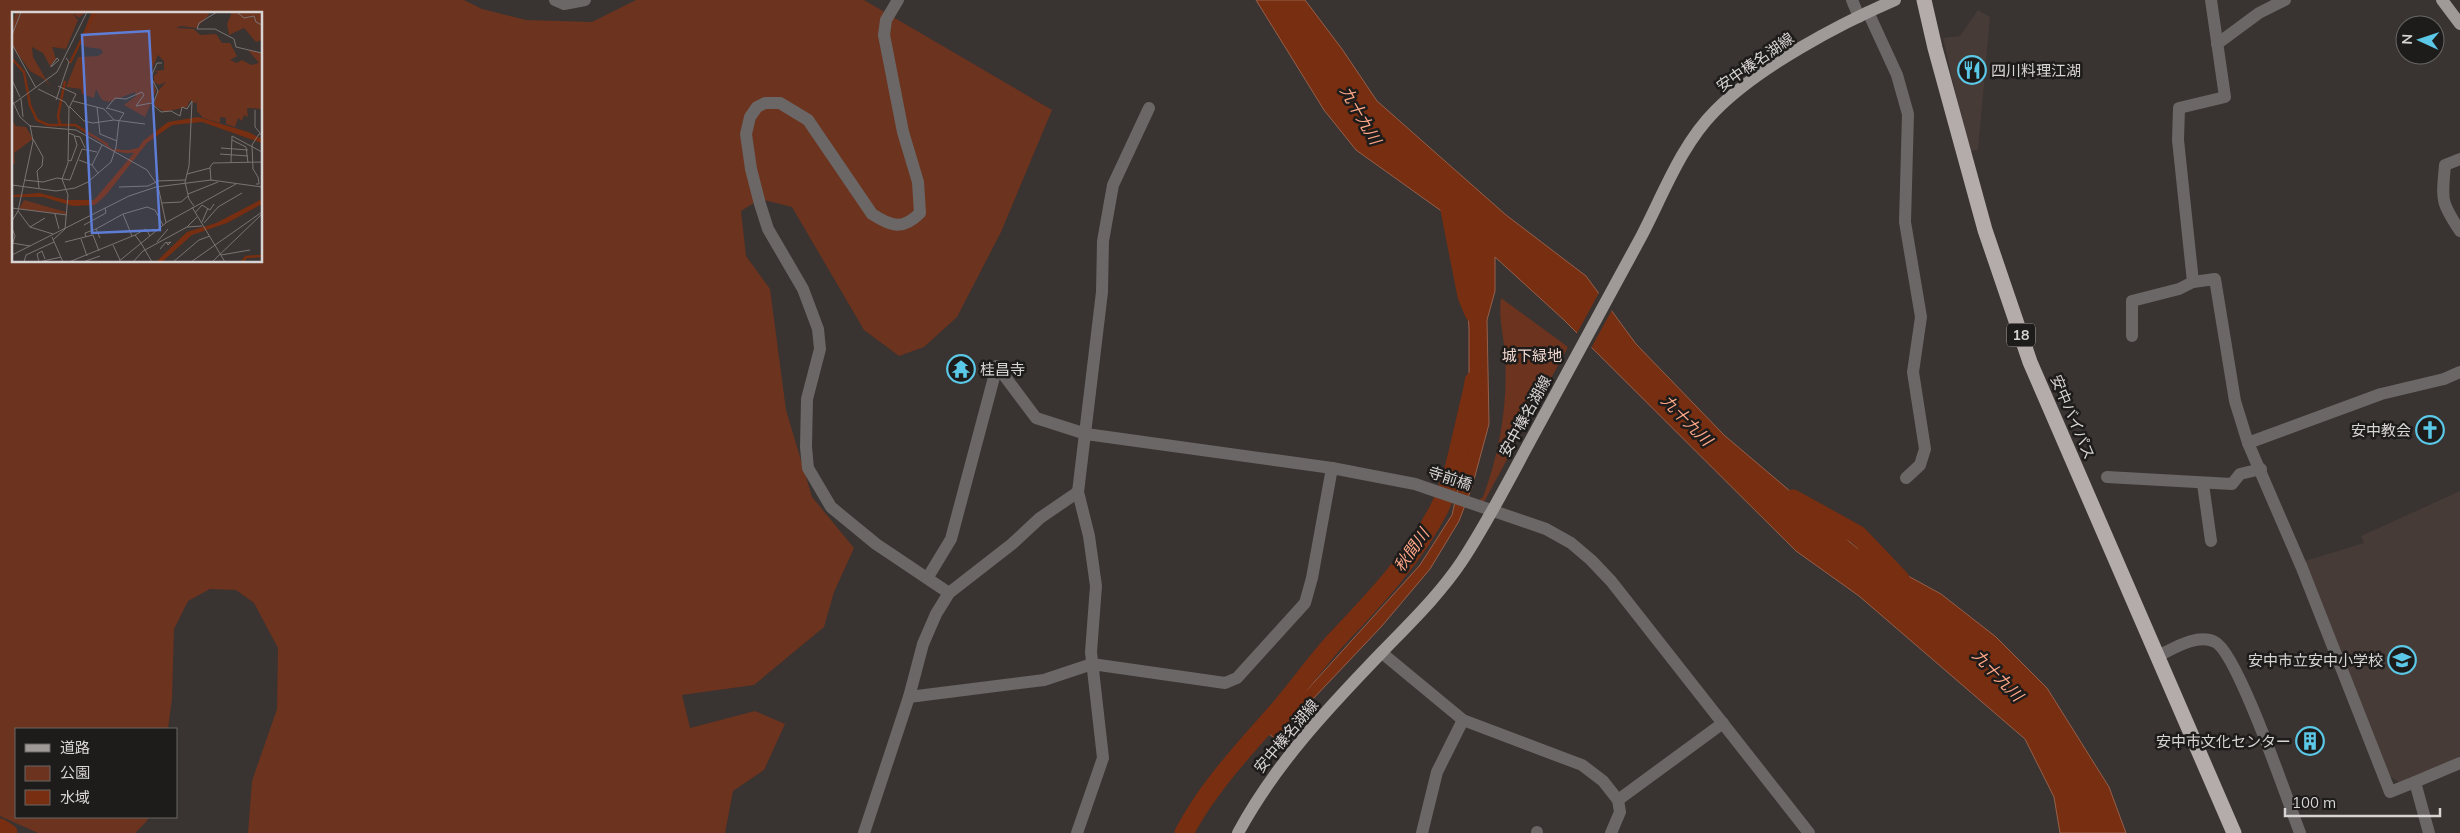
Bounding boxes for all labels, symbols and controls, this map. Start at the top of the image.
inset map [12,12,262,262]
north arrow [2395,15,2445,65]
street label: 安中榛名湖線 [1713,28,1797,96]
text: N [2398,34,2416,45]
restaurant icon: 四川料理江湖 [1957,55,1987,85]
place label: 四川料理江湖 [1991,61,2081,80]
water label: 九十九川 [1336,82,1387,149]
road number: 18 [2007,324,2035,346]
park label: 城下緑地 [1502,346,1562,365]
temple icon: 桂昌寺 [946,354,976,384]
place label: 桂昌寺 [980,360,1025,379]
street label: 安中榛名湖線 [1495,372,1555,460]
street label: 安中バイパス [2047,372,2099,462]
water label: 九十九川 [1657,390,1718,451]
church icon: 安中教会 [2415,415,2445,445]
place label: 安中教会 [2351,421,2411,440]
street label: 寺前橋 [1426,462,1474,494]
water label: 秋間川 [1389,523,1434,575]
water label: 九十九川 [1969,645,2029,706]
school or university icon: 安中市立安中小学校 [2387,645,2417,675]
place label: 安中市立安中小学校 [2248,651,2383,670]
street label: 安中榛名湖線 [1250,695,1322,777]
building icon: 安中市文化センター [2295,726,2325,756]
legend [15,728,178,818]
place label: 安中市文化センター [2156,732,2291,751]
text: 道路 [60,738,90,757]
text: 公園 [60,763,90,782]
scale bar [2285,786,2440,818]
text: 水域 [60,788,90,807]
text: 100 m [2292,793,2336,812]

